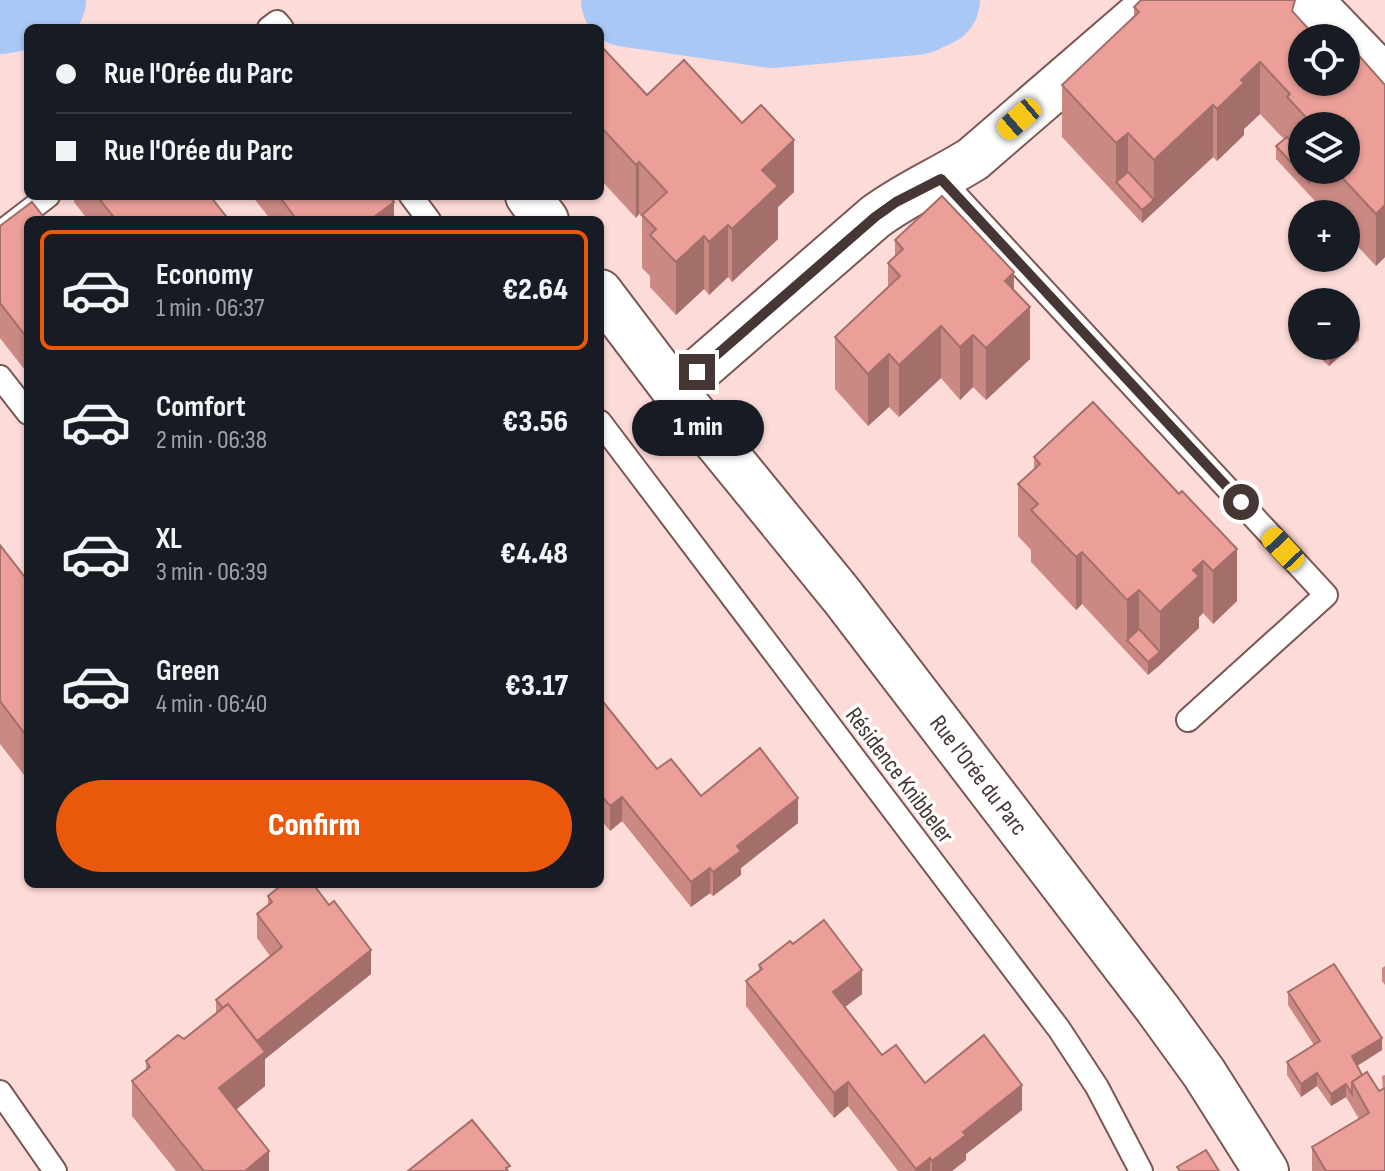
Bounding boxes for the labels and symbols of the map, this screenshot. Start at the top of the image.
car [993,94,1045,144]
route end [679,354,715,390]
callout: 1 min [631,400,763,456]
route start [1223,484,1259,520]
car [1258,523,1308,575]
street label: Résidence Knibbeler [839,702,960,849]
street label: Rue l'Orée du Parc [923,710,1034,841]

